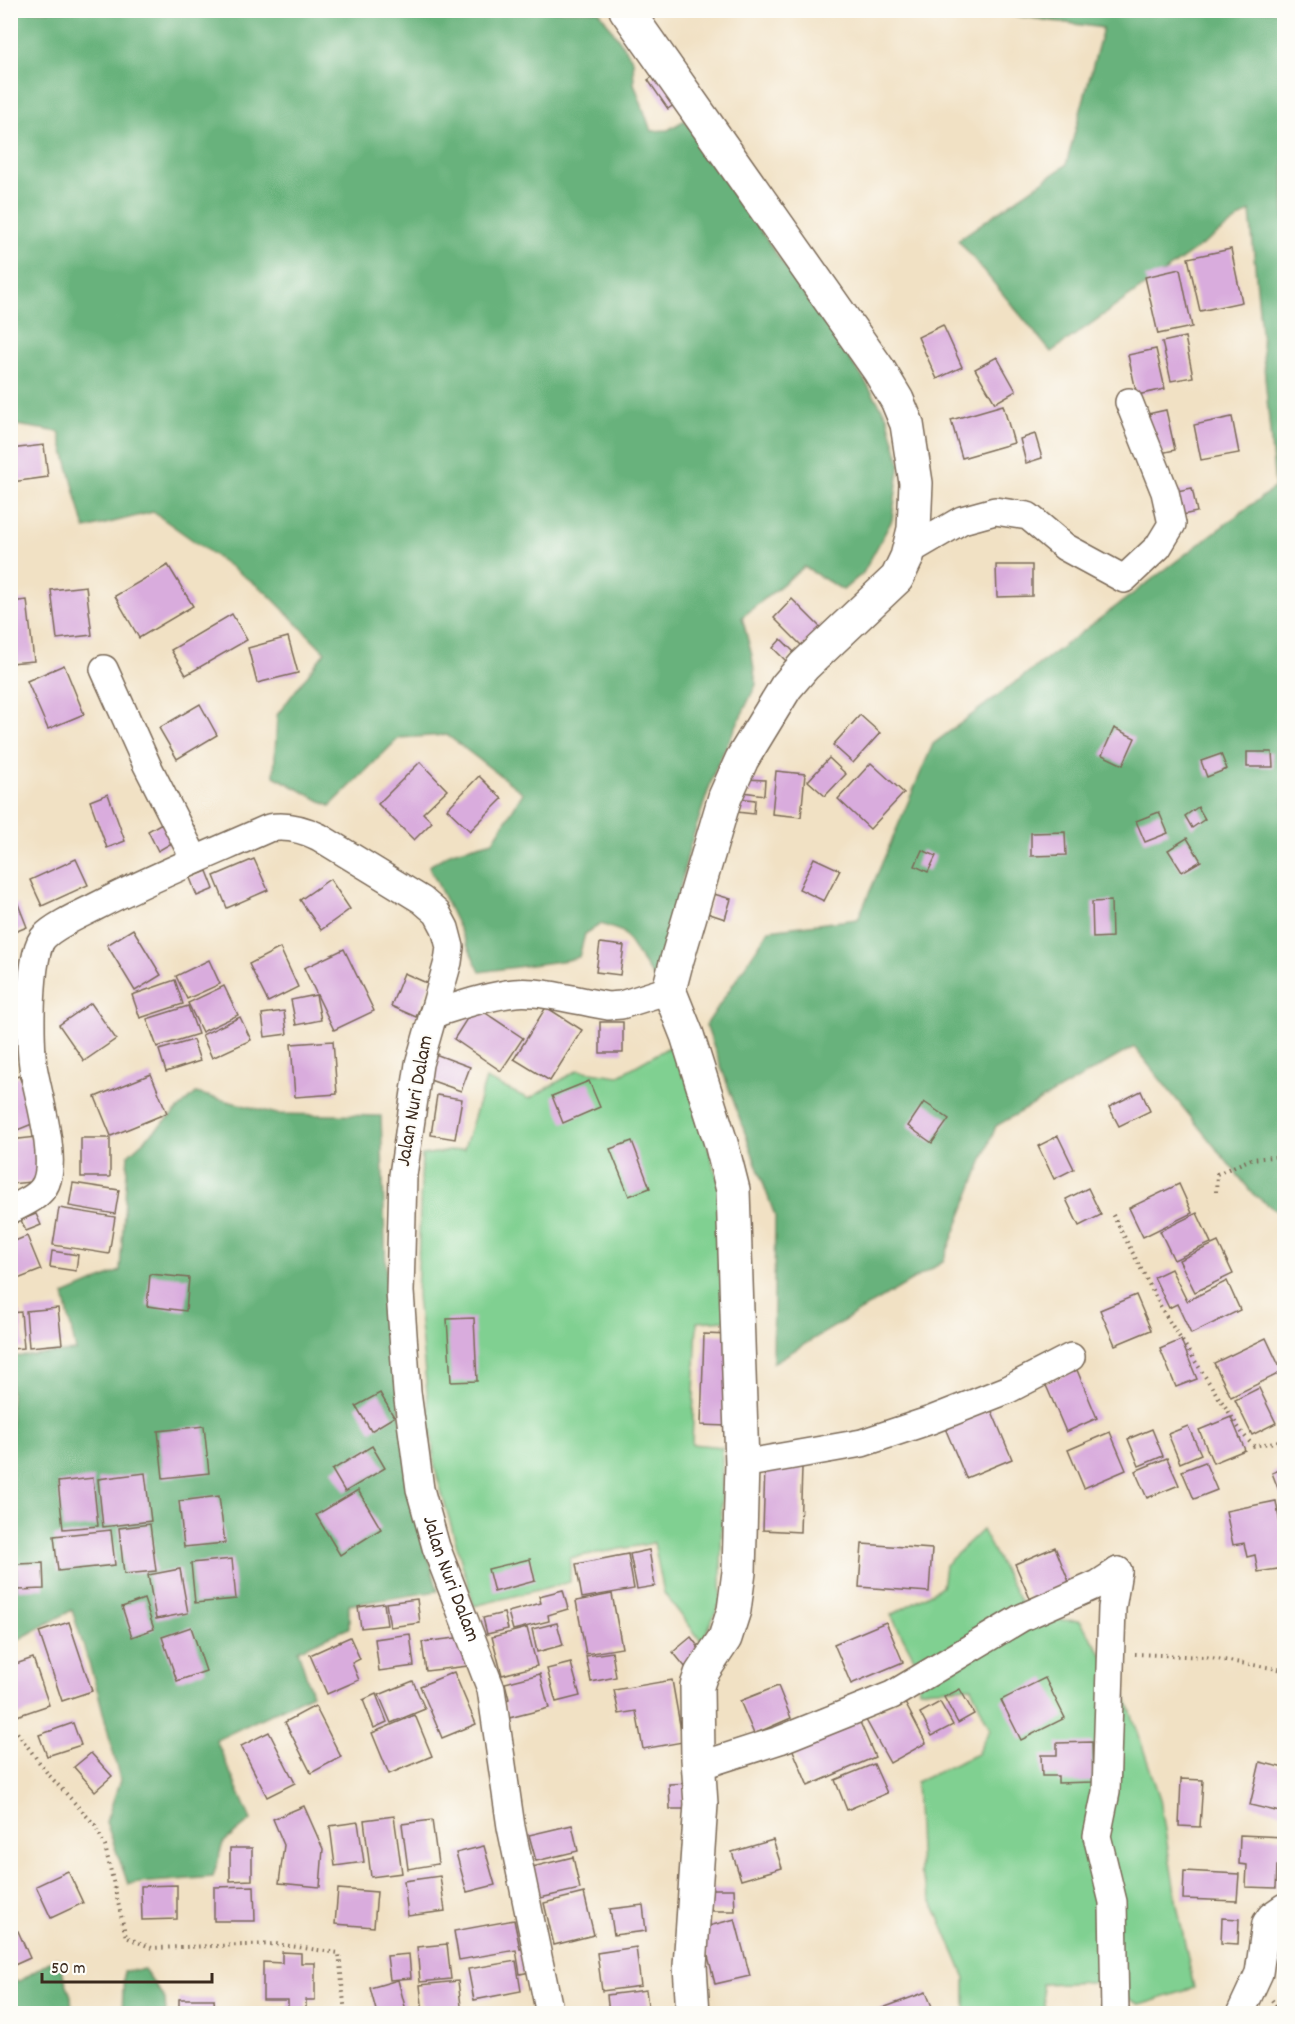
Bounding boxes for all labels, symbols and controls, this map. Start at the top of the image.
street label: Jalan Nuri Dalam [390,1033,442,1169]
street label: Jalan Nuri Dalam [413,1513,487,1647]
scale bar [42,1946,212,1984]
text: 50 m [51,1957,86,1982]

